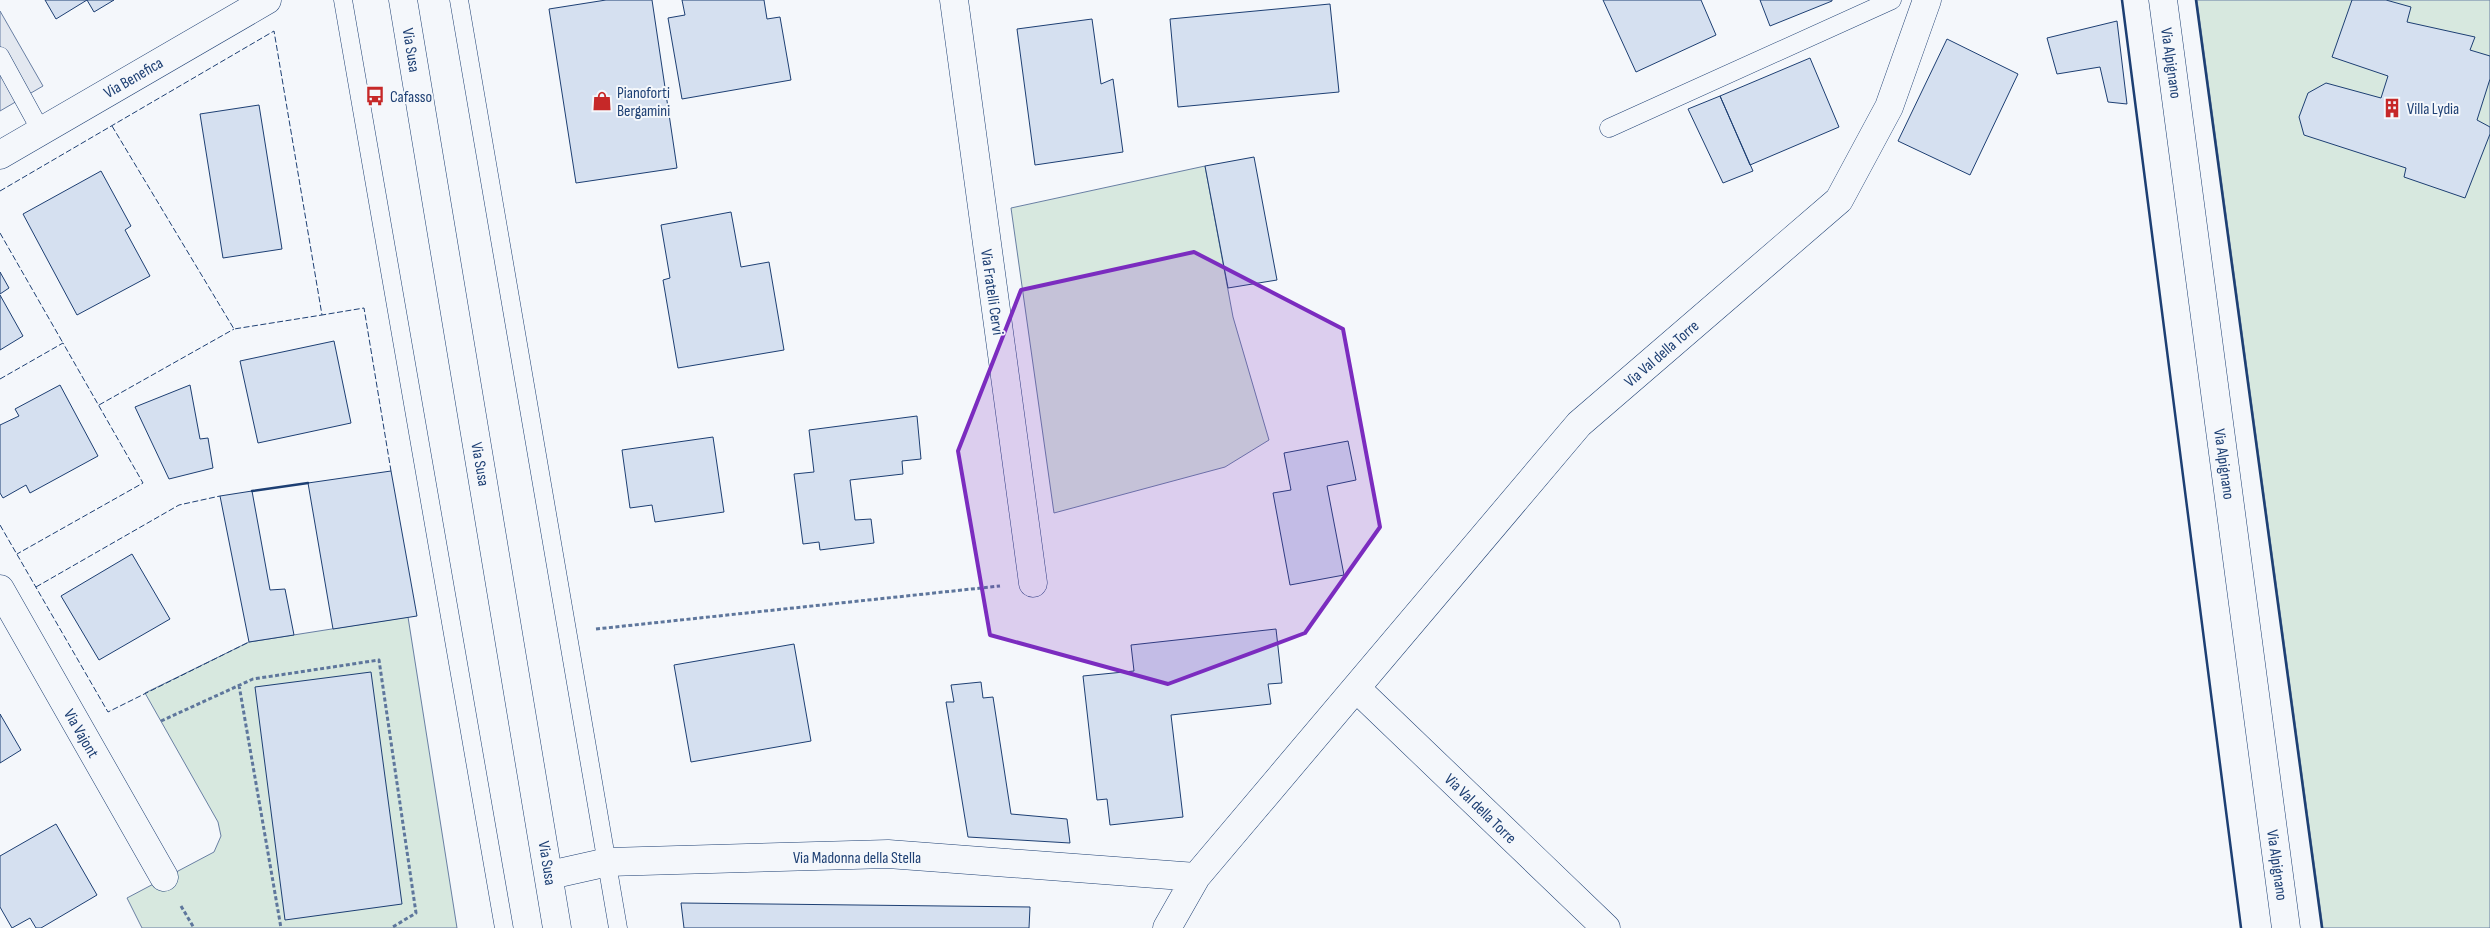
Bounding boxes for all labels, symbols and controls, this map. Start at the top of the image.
street label: Via Susa [398,27,423,74]
street label: Via Alpignano [2156,27,2185,100]
street label: Via Benefica [101,54,167,103]
place label: Pianoforti Bergamini [617,84,670,121]
bus stop icon: Cafasso [364,85,386,107]
place label: Cafasso [390,88,432,107]
shop icon: Pianoforti Bergamini [591,90,613,112]
building icon: Villa Lydia [2381,97,2403,119]
place label: Villa Lydia [2407,100,2459,119]
street label: Via Fratelli Cervi [976,248,1007,336]
street label: Via Val della Torre [1621,317,1703,392]
street label: Via Alpignano [2209,428,2238,501]
street label: Via Susa [466,441,493,488]
street label: Via Vajont [59,706,102,762]
street label: Via Val della Torre [1440,770,1520,848]
street label: Via Alpignano [2262,829,2291,902]
street label: Via Susa [534,840,559,887]
street label: Via Madonna della Stella [793,849,921,868]

